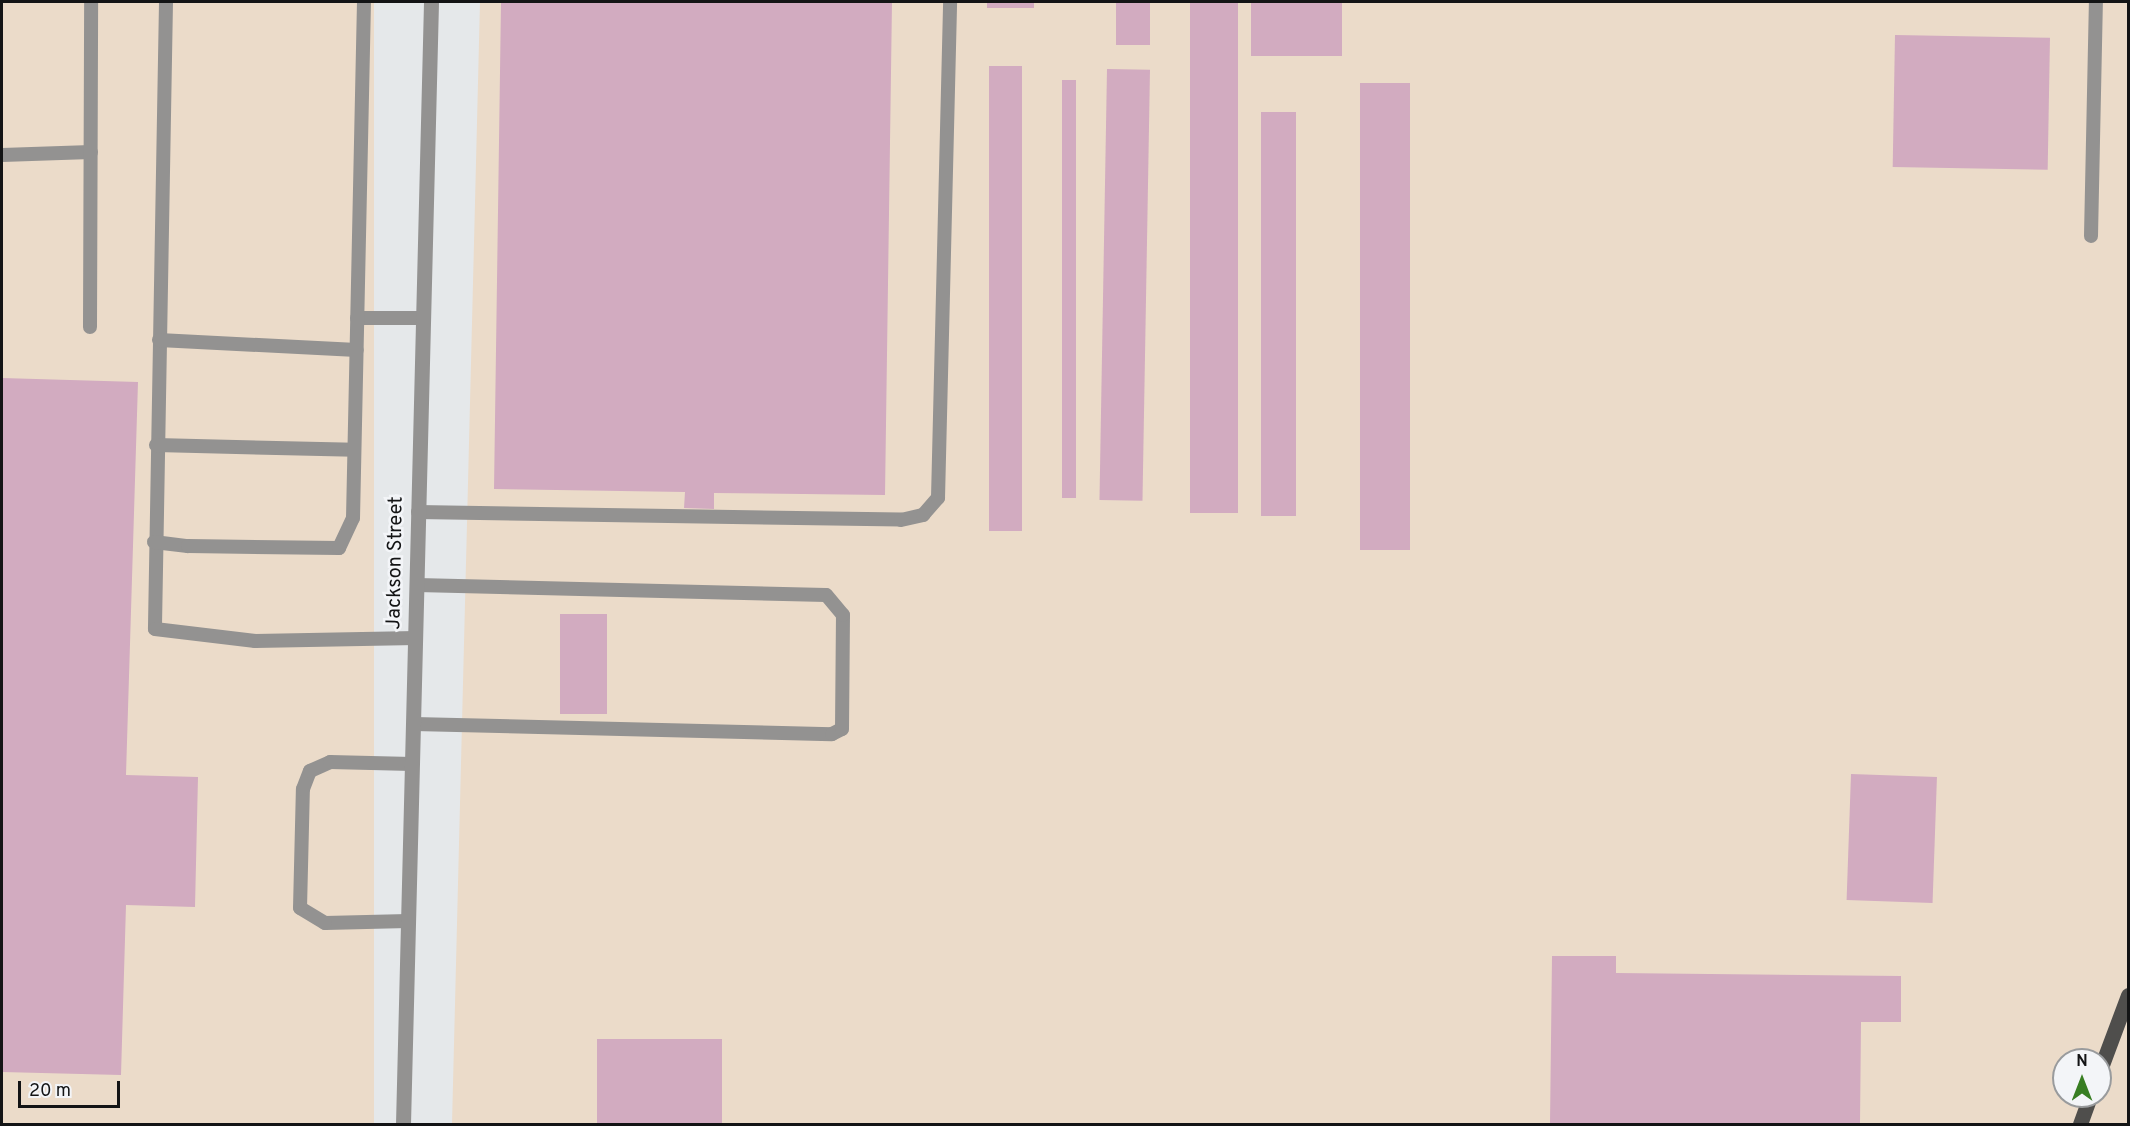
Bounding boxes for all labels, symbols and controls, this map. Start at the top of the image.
street label: Jackson Street [383,496,409,630]
north arrow [2052,1048,2112,1108]
text: N [2076,1052,2088,1072]
scale bar [21,1069,123,1107]
text: 20 m [29,1080,71,1103]

